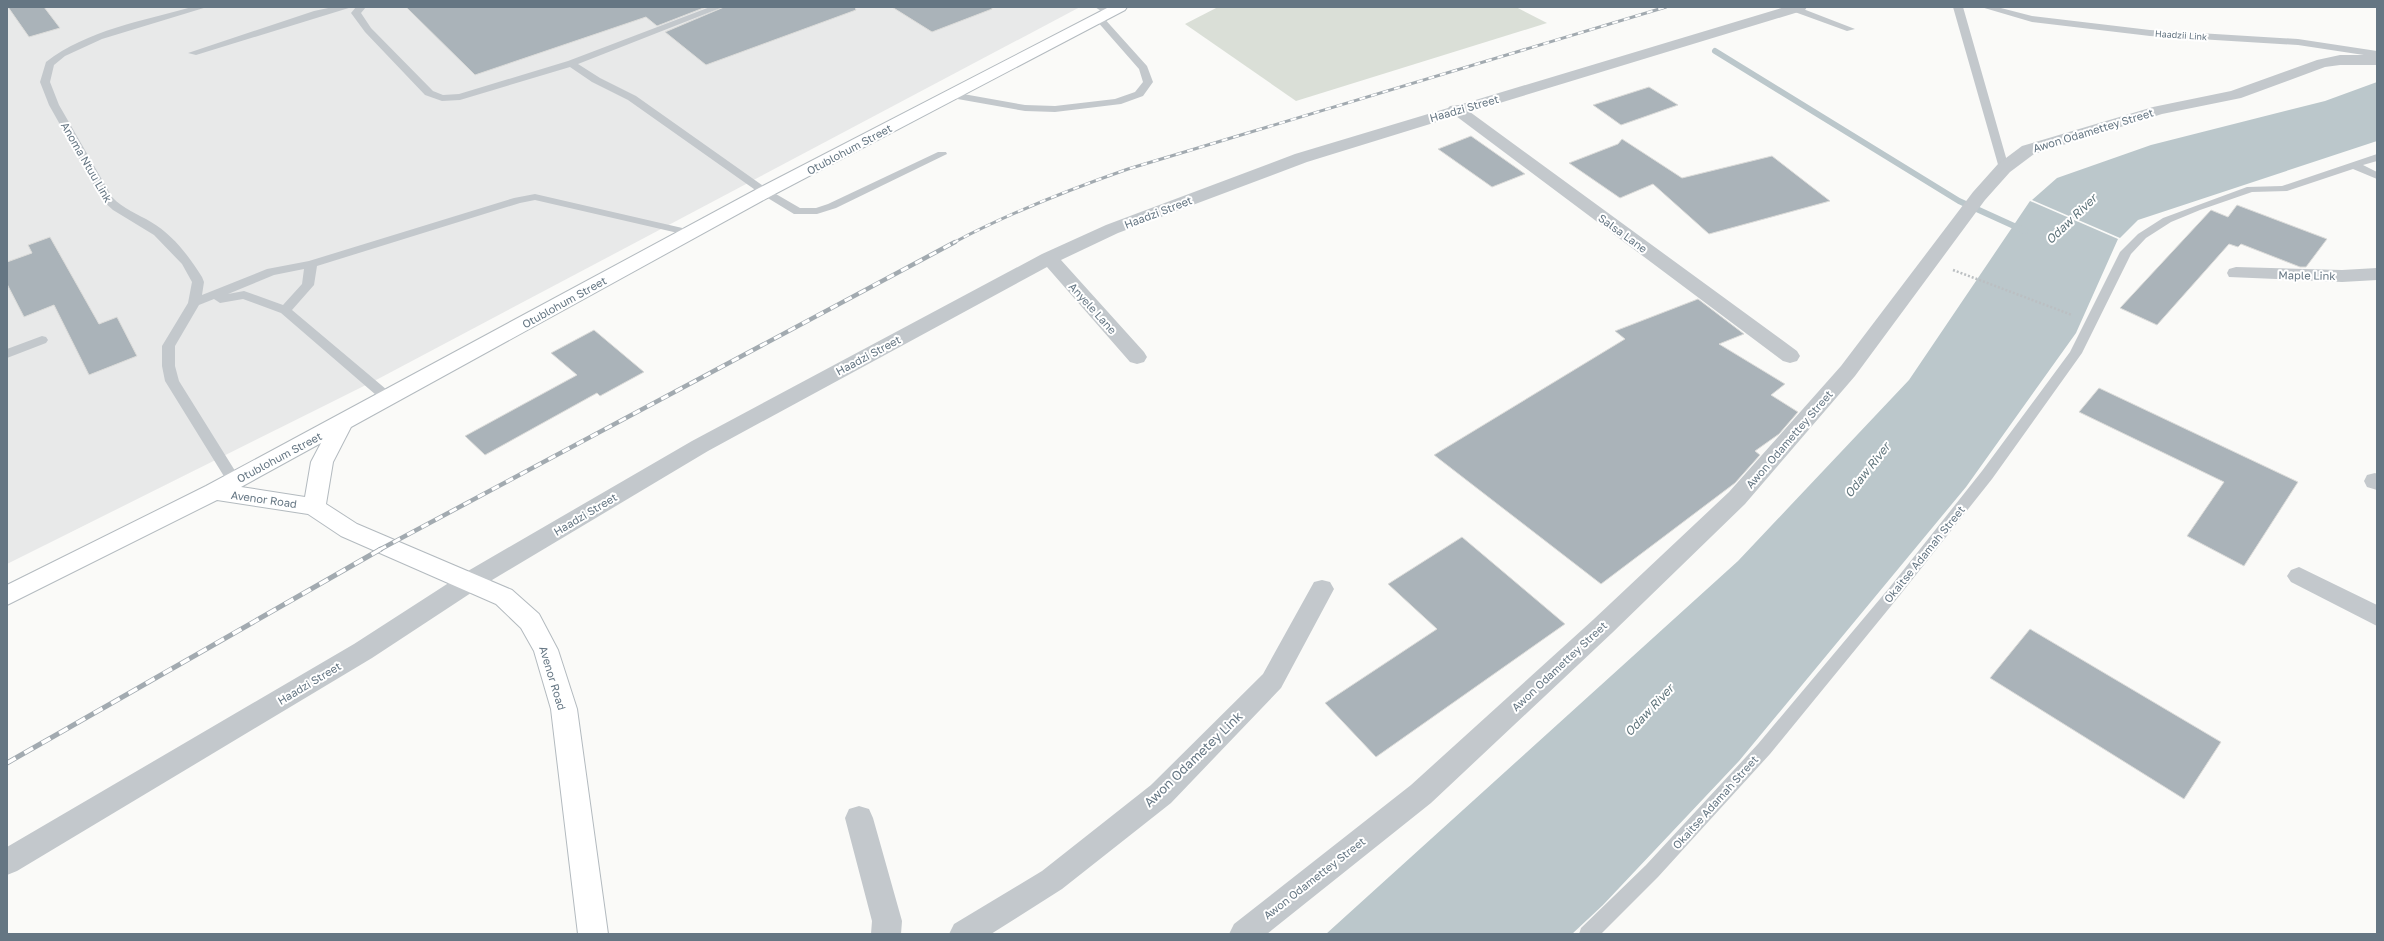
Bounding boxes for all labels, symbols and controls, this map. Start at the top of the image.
street label: Haadzii Link [2154,28,2208,42]
street label: Haadzi Street [1428,92,1500,124]
street label: Awon Odamettey Street [2031,105,2155,155]
street label: Anoma Ntuu Link [59,120,115,204]
street label: Otublohum Street [804,121,894,177]
water label: Odaw River [2042,189,2101,247]
street label: Haadzi Street [1122,193,1194,231]
street label: Salsa Lane [1596,211,1650,255]
street label: Maple Link [2278,268,2336,282]
street label: Otublohum Street [520,273,608,331]
street label: Anyele Lane [1067,280,1119,336]
street label: Haadzi Street [833,332,903,378]
street label: Awon Odamettey Street [1743,387,1835,491]
street label: Otublohum Street [234,429,324,485]
water label: Odaw River [1841,438,1894,500]
street label: Avenor Road [230,488,298,510]
street label: Haadzi Street [551,490,619,538]
street label: Okaitse Adamah Street [1881,503,1967,605]
street label: Awon Odamettey Street [1509,619,1609,713]
street label: Avenor Road [537,644,569,712]
street label: Haadzi Street [275,659,343,707]
water label: Odaw River [1621,679,1678,739]
street label: Awon Odametey Link [1140,707,1246,810]
street label: Okaitse Adamah Street [1670,753,1760,851]
street label: Awon Odamettey Street [1261,834,1367,922]

